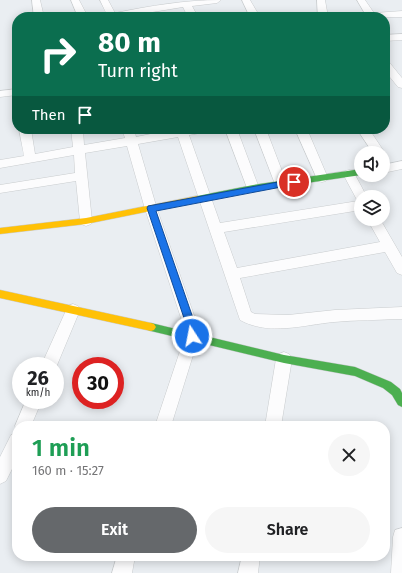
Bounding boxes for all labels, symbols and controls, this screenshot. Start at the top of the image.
text: 80 m [98,26,161,59]
icon: right [32,28,84,80]
text: Turn right [98,60,178,82]
icon: arrive [74,104,96,126]
text: Then [32,106,66,124]
map controls [354,146,390,226]
button: sound [354,146,390,182]
pin [277,165,311,199]
icon: arrive [283,171,305,193]
button: layers [354,190,390,226]
position arrow [171,315,213,357]
speed limit sign: 30 [72,357,124,409]
text: 26 [27,366,49,390]
text: km/h [26,387,50,399]
text: 1 min [32,434,90,462]
button: close [328,434,370,476]
text: 160 m · 15:27 [32,463,104,478]
button: Exit [32,507,197,553]
button: Share [205,507,370,553]

